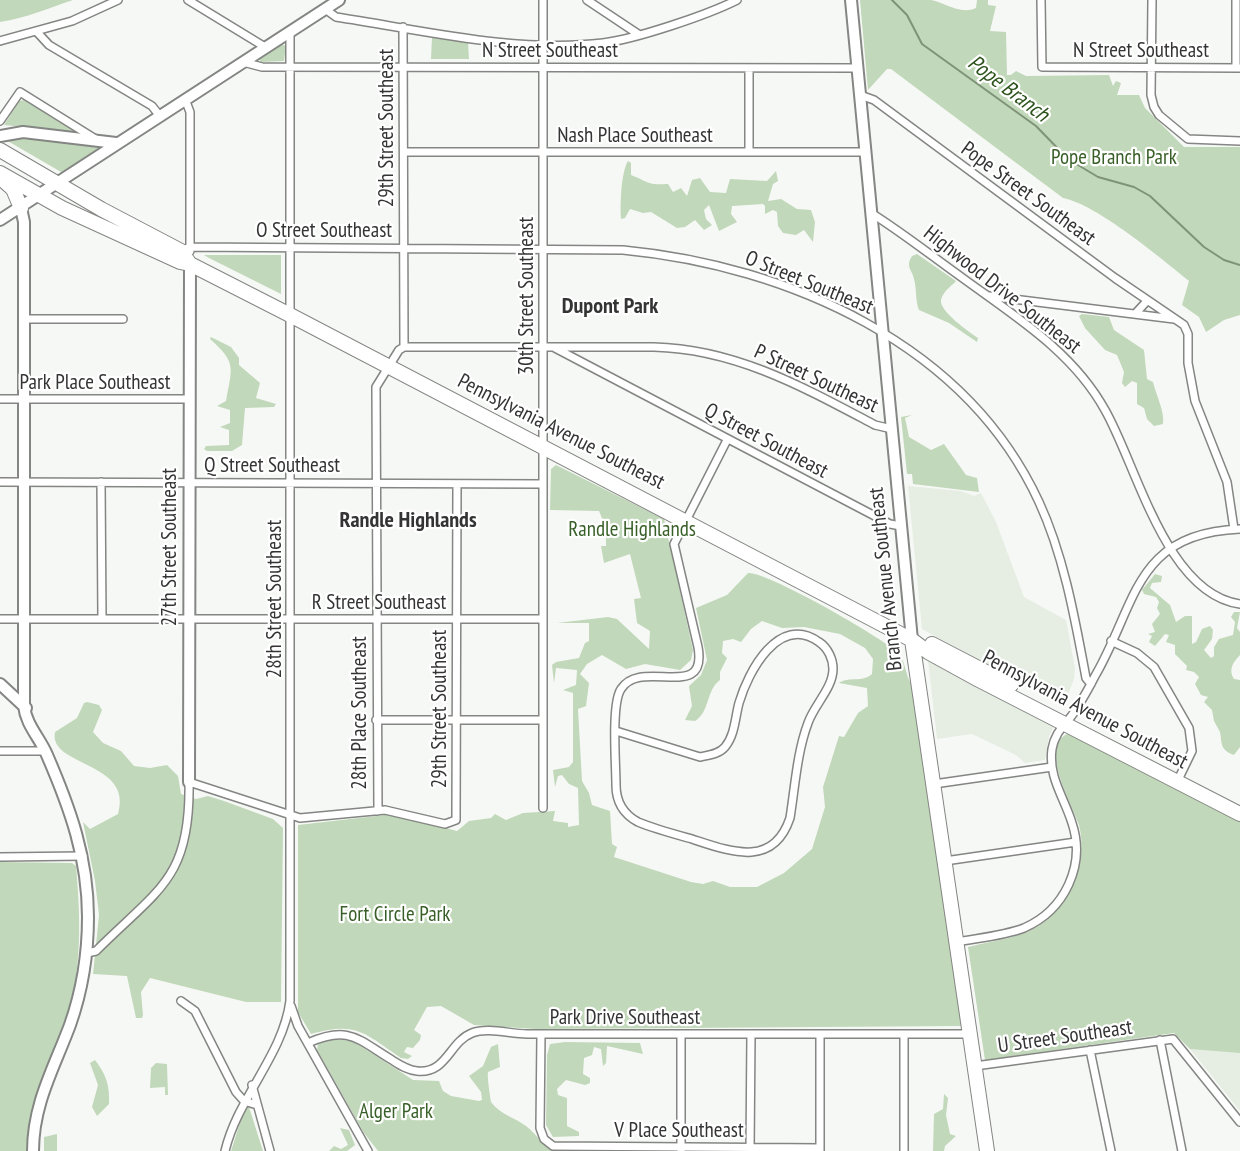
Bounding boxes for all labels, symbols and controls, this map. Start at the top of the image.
street label: N Street Southeast [482,38,618,64]
street label: N Street Southeast [1073,38,1209,64]
street label: 29th Street Southeast [374,49,400,207]
water label: Pope Branch [962,50,1054,128]
street label: Nash Place Southeast [557,123,713,149]
street label: Pope Street Southeast [956,137,1100,251]
park label: Pope Branch Park [1051,145,1177,171]
street label: 30th Street Southeast [514,217,540,375]
street label: O Street Southeast [256,218,392,244]
street label: Highwood Drive Southeast [918,221,1086,359]
street label: O Street Southeast [741,246,877,320]
district label: Dupont Park [562,294,658,320]
street label: P Street Southeast [750,339,882,419]
street label: Pennsylvania Avenue Southeast [453,369,669,495]
street label: Park Place Southeast [20,370,170,396]
street label: Q Street Southeast [700,398,832,484]
street label: Q Street Southeast [204,453,340,479]
street label: 27th Street Southeast [157,468,183,626]
street label: Branch Avenue Southeast [864,486,908,672]
district label: Randle Highlands [339,508,477,534]
park label: Randle Highlands [568,517,696,543]
street label: 28th Street Southeast [262,520,288,678]
street label: R Street Southeast [312,590,446,616]
street label: 29th Street Southeast [427,630,453,788]
street label: 28th Place Southeast [347,636,373,790]
street label: Pennsylvania Avenue Southeast [978,645,1192,775]
park label: Fort Circle Park [340,902,450,928]
street label: Park Drive Southeast [550,1005,700,1031]
street label: U Street Southeast [996,1015,1134,1059]
park label: Alger Park [359,1099,433,1125]
street label: V Place Southeast [614,1118,744,1144]

